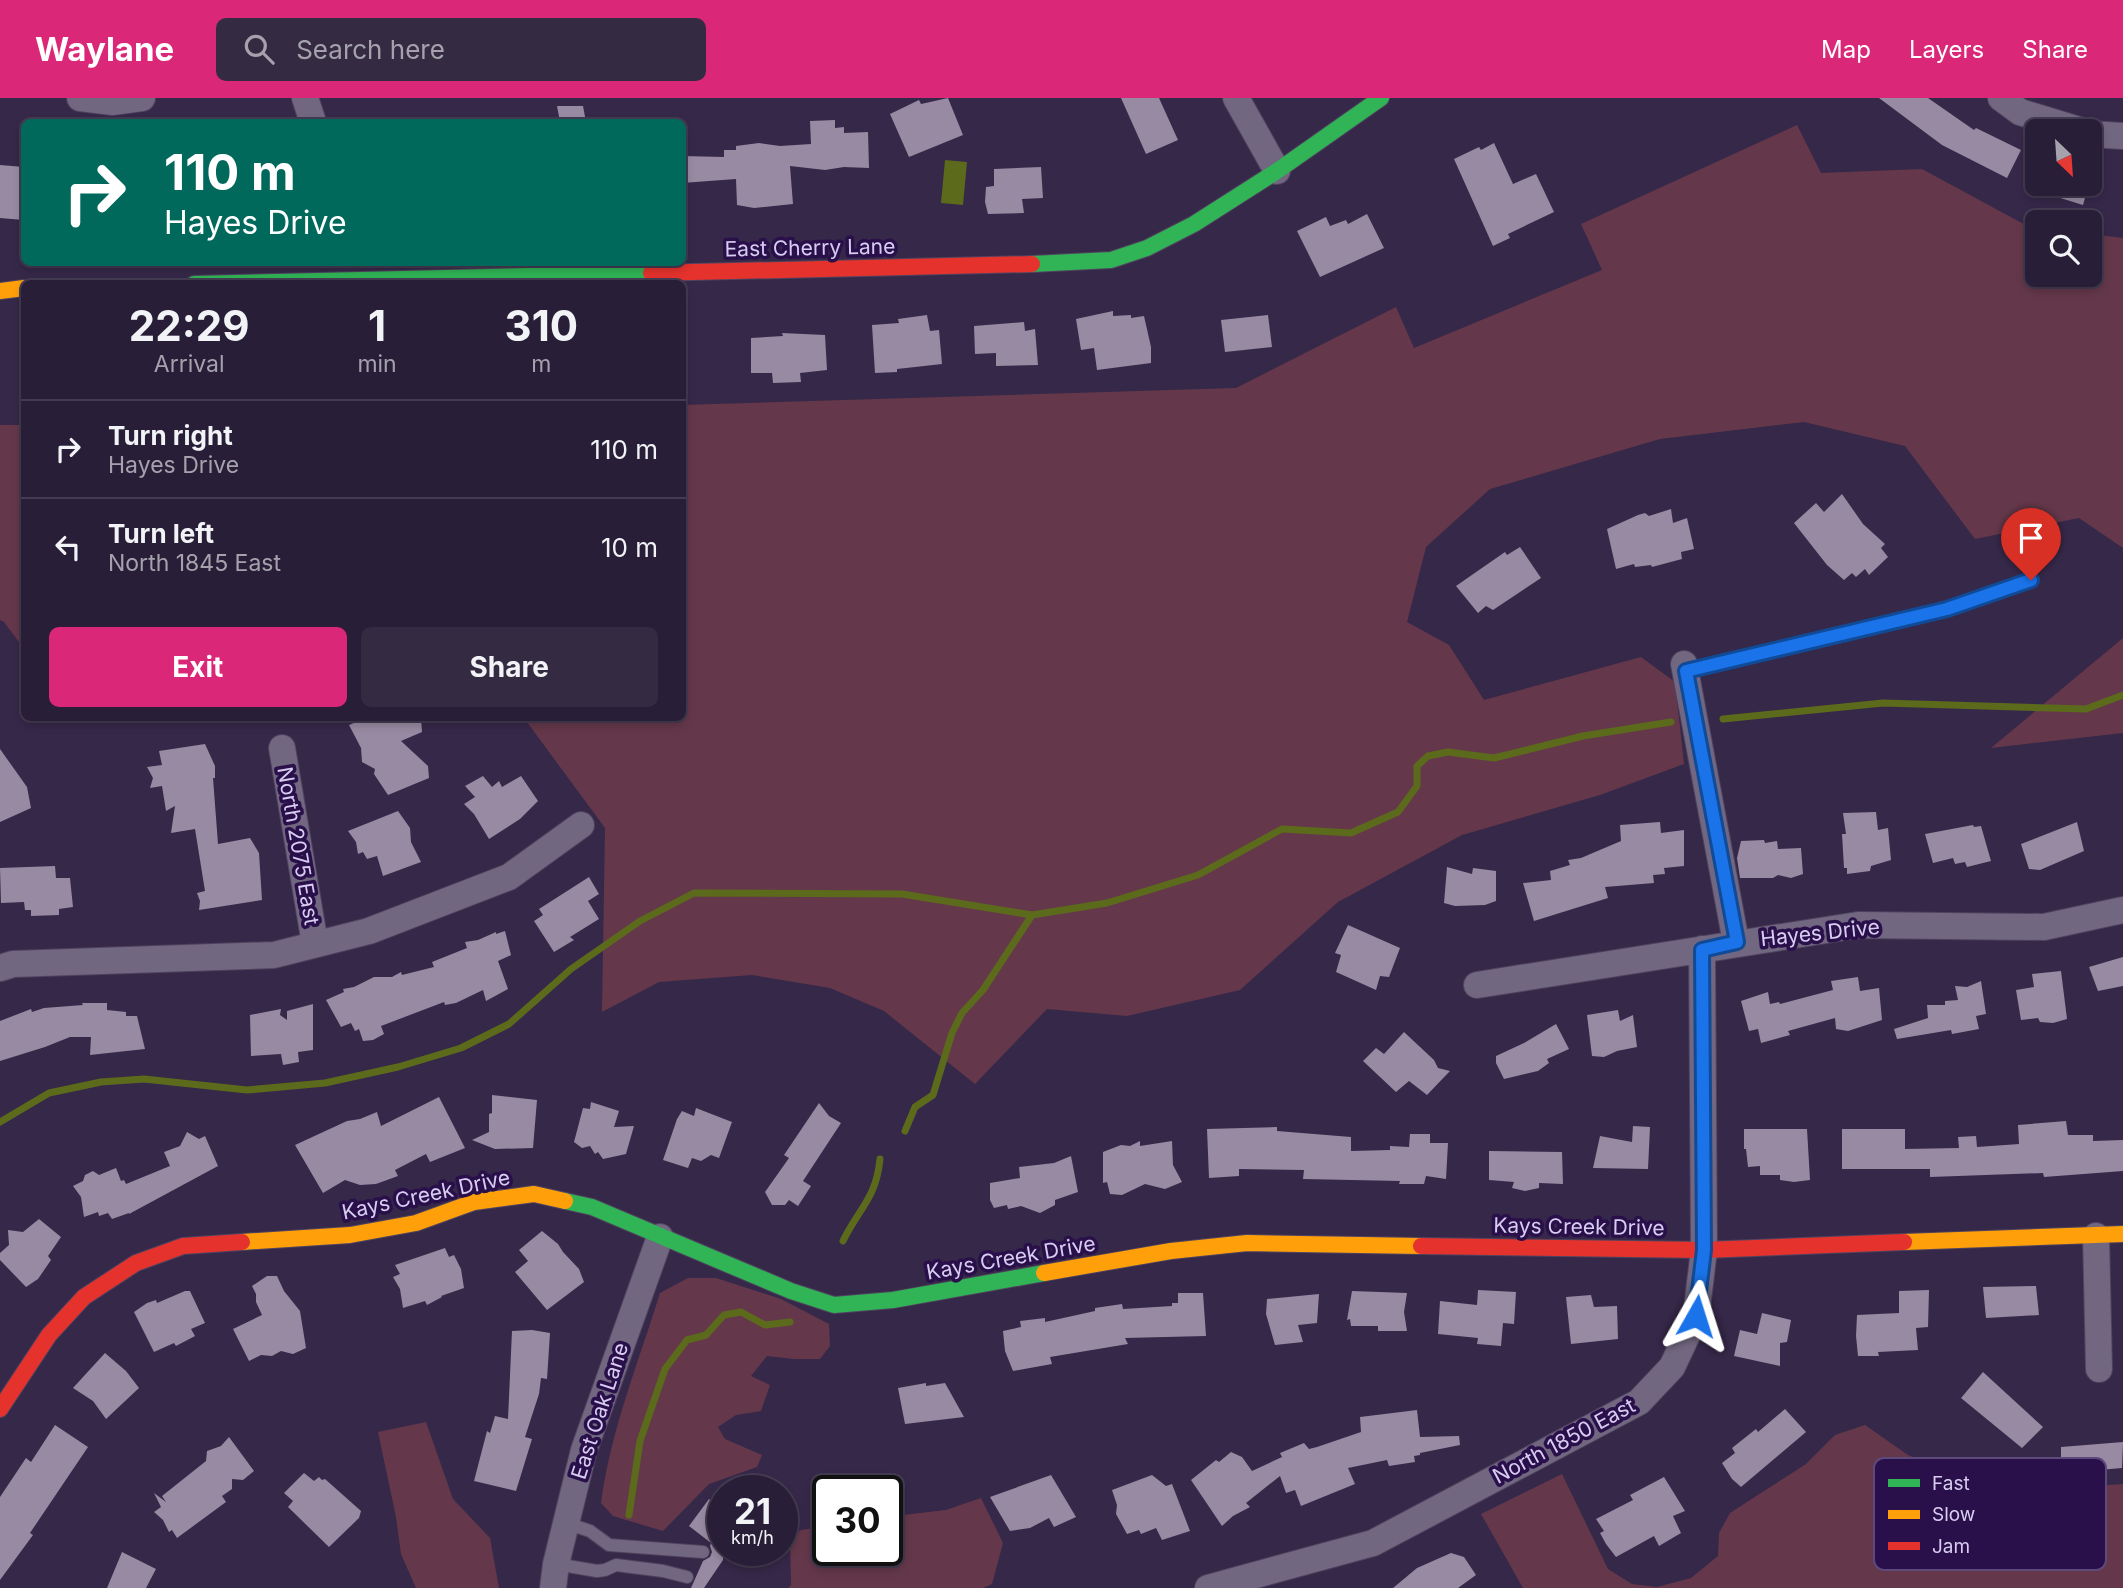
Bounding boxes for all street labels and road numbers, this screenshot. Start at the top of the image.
street label: East Cherry Lane [724,234,896,261]
street label: North 2075 East [272,765,325,927]
street label: Hayes Drive [1759,914,1881,951]
street label: Kays Creek Drive [340,1164,512,1225]
street label: Kays Creek Drive [1493,1213,1665,1240]
street label: Kays Creek Drive [924,1230,1097,1285]
street label: East Oak Lane [566,1340,633,1482]
street label: North 1850 East [1488,1392,1639,1489]

